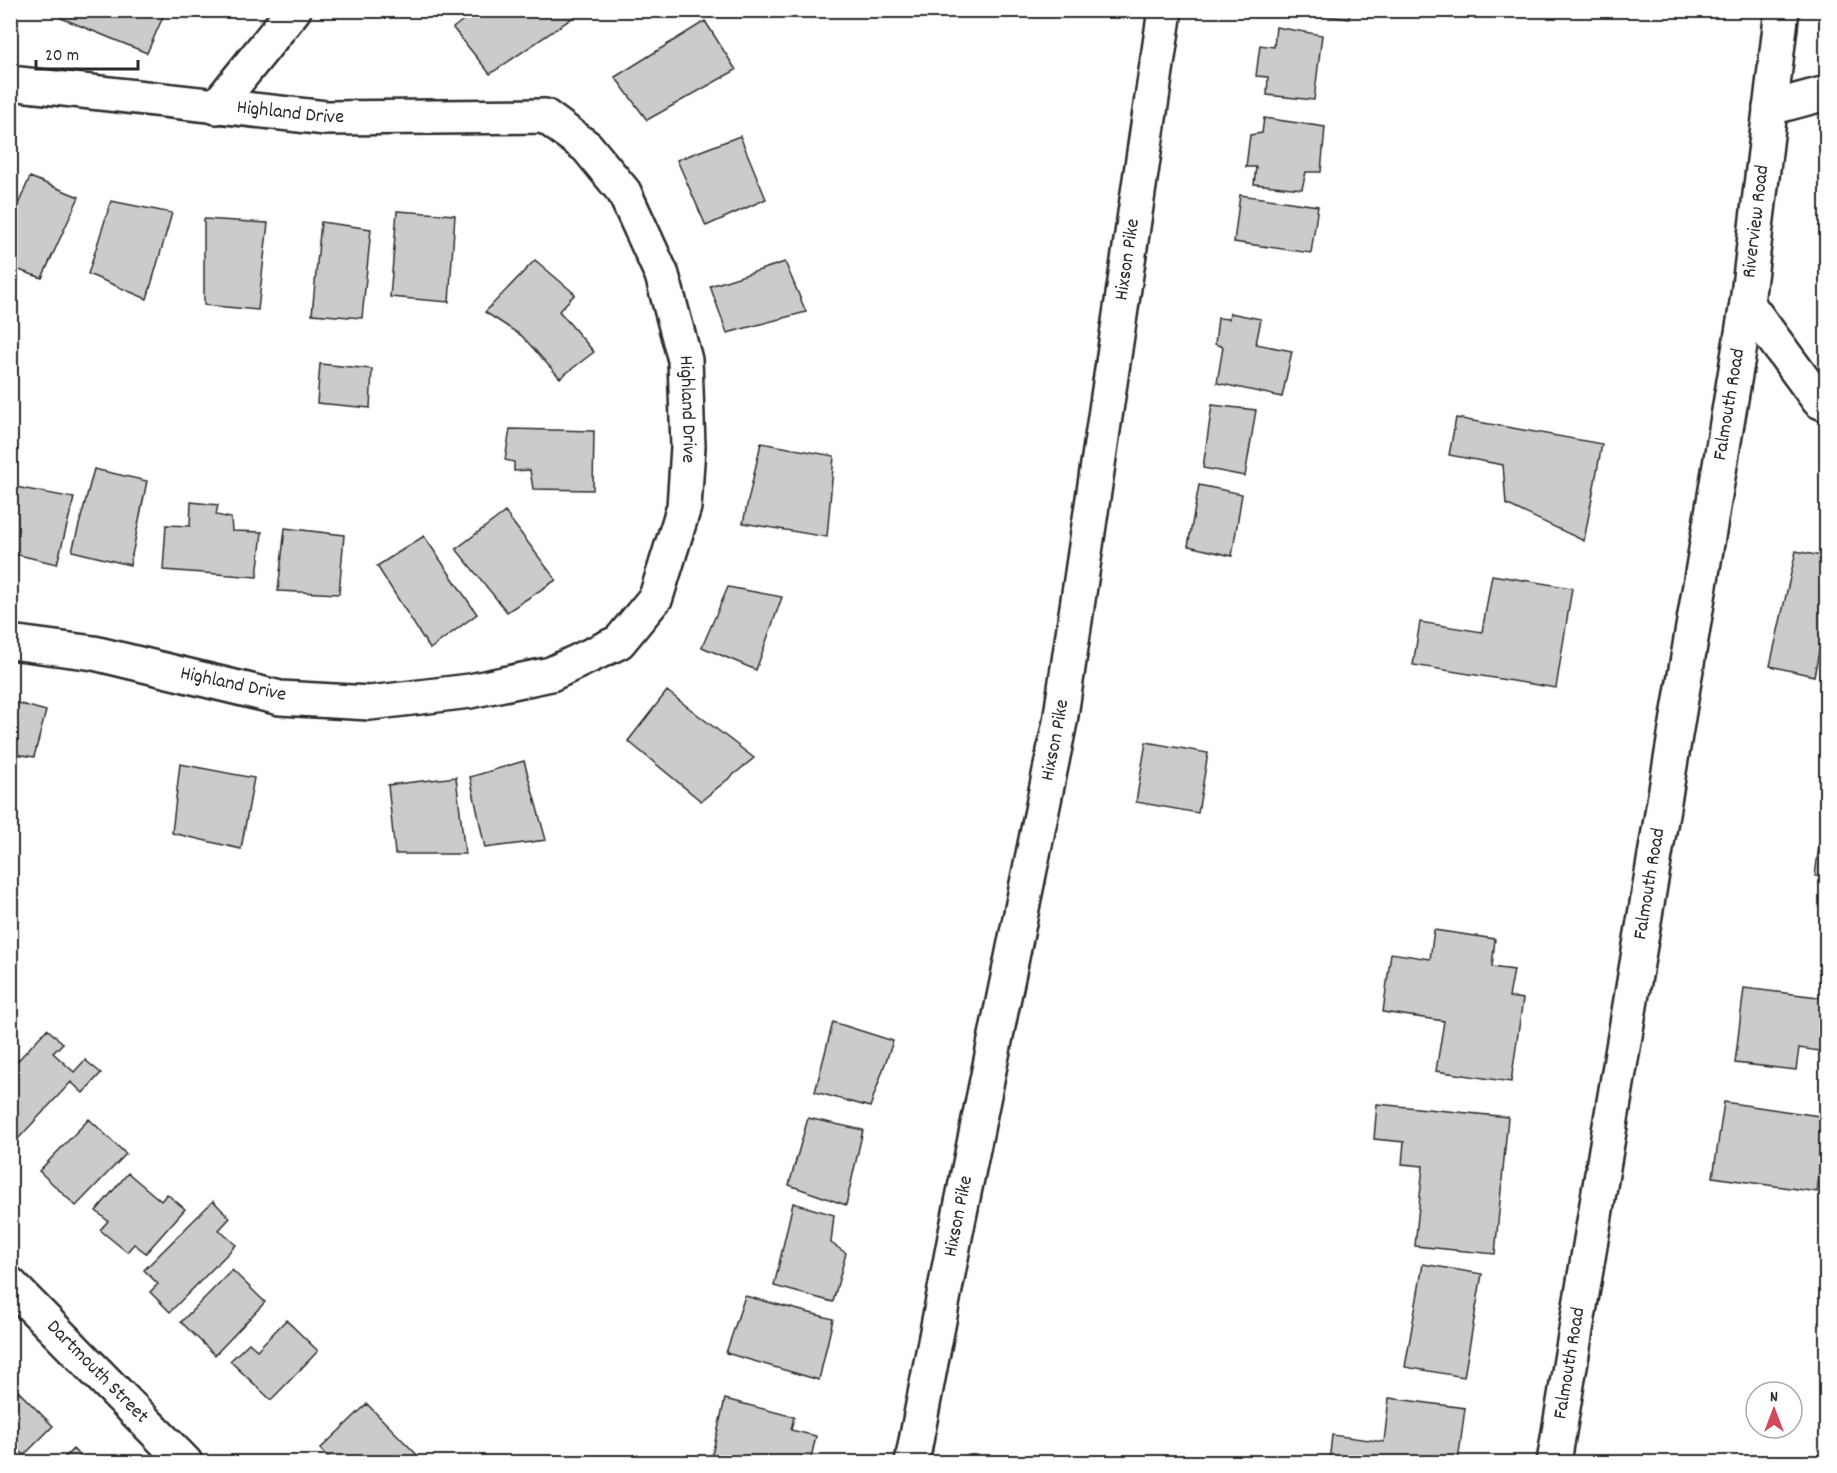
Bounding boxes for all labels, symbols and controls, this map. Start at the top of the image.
scale bar [36,33,138,71]
text: 20 m [45,44,79,69]
street label: Highland Drive [235,94,344,132]
street label: Riverview Road [1736,163,1777,280]
street label: Hixson Pike [1108,217,1148,302]
street label: Falmouth Road [1707,347,1753,463]
street label: Highland Drive [671,355,702,464]
street label: Highland Drive [177,660,289,710]
street label: Hixson Pike [1034,698,1077,783]
street label: Falmouth Road [1627,826,1673,942]
street label: Hixson Pike [937,1173,981,1259]
street label: Falmouth Road [1547,1305,1594,1421]
street label: Dartmouth Street [39,1314,154,1431]
north arrow [1744,1380,1804,1440]
text: N [1770,1386,1778,1409]

